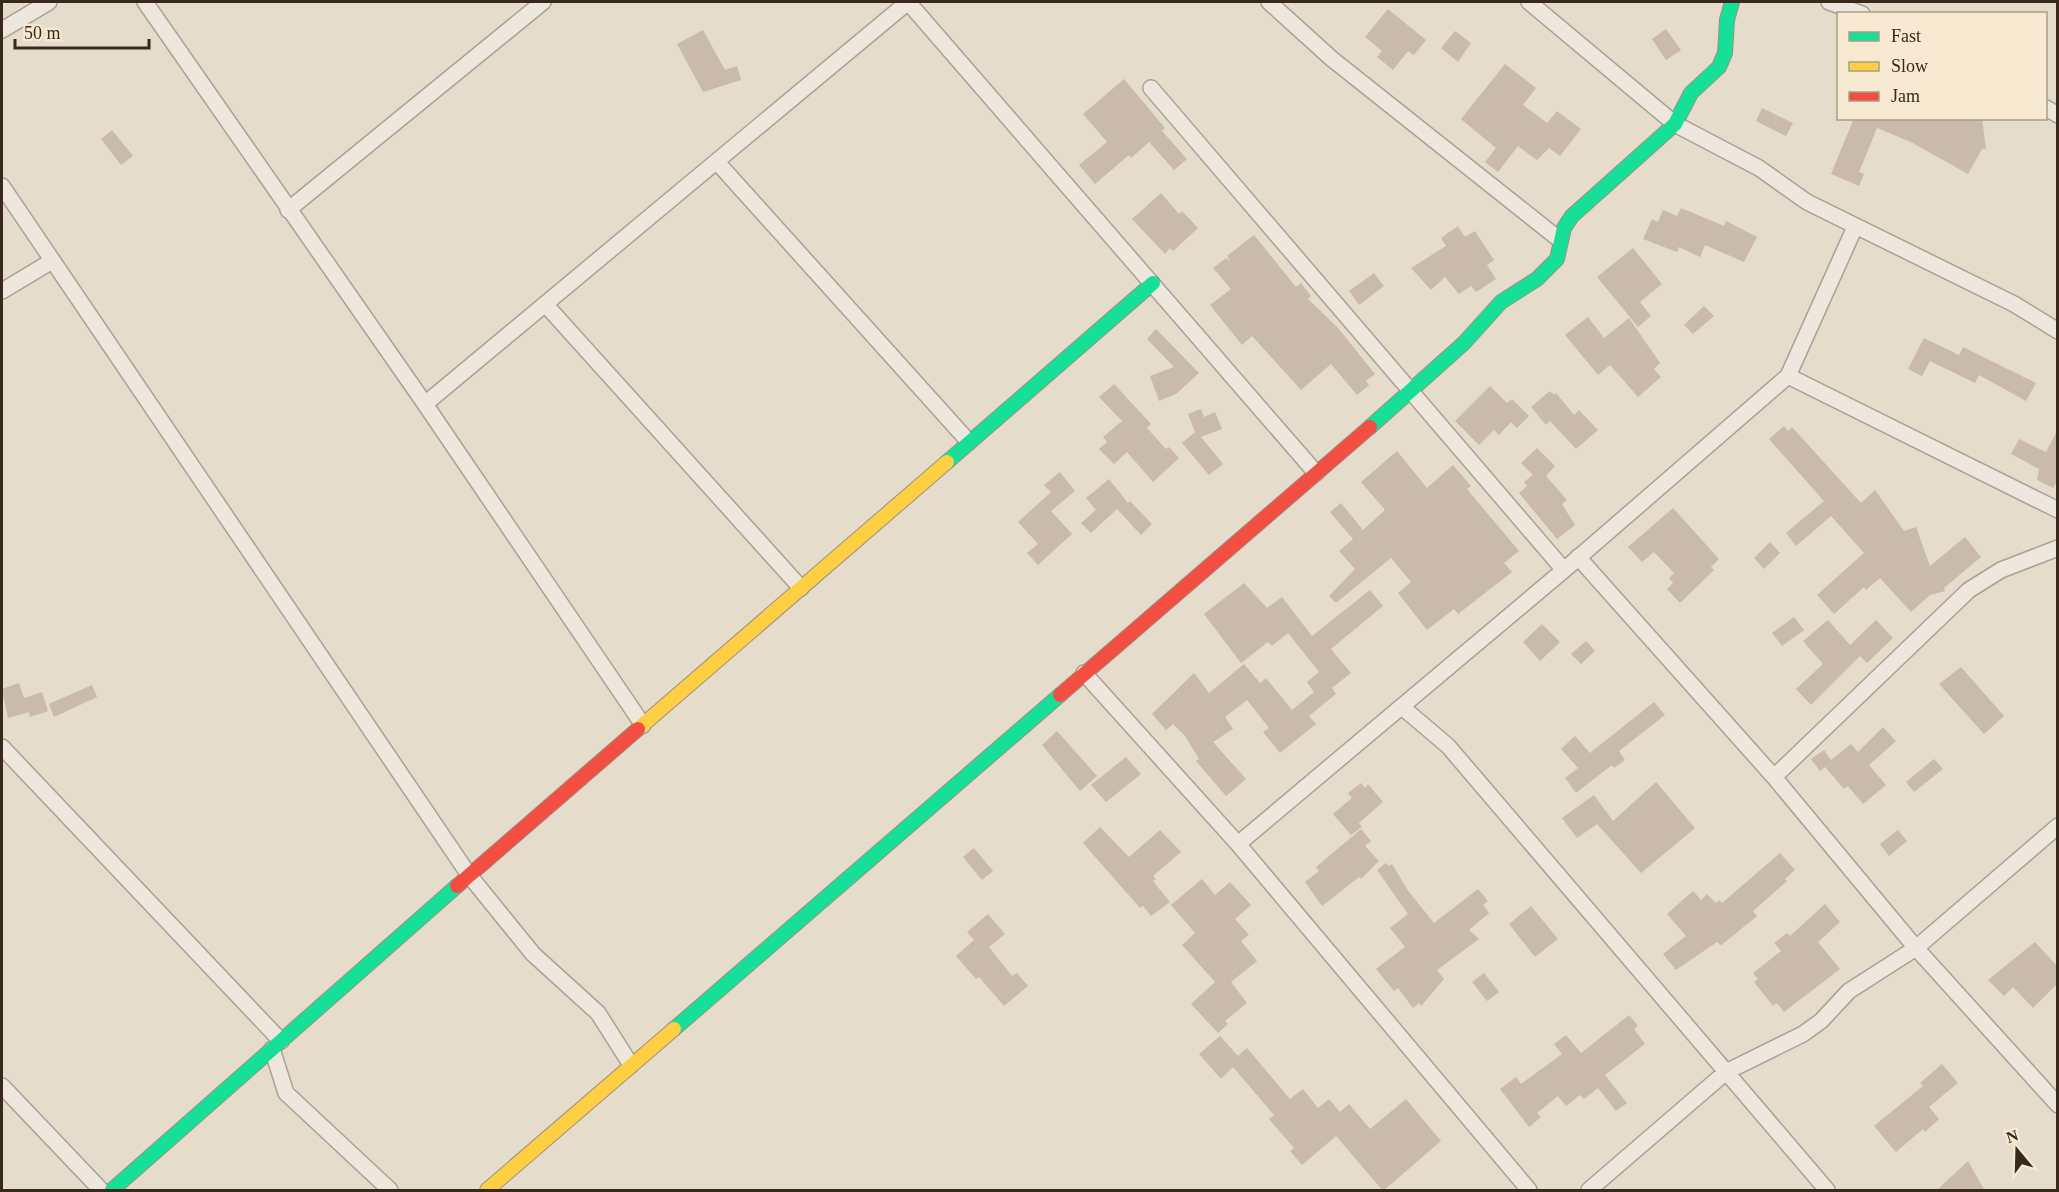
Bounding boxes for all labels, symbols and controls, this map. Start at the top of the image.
scale bar [15,12,148,50]
legend [1837,12,2047,120]
text: 50 m [24,23,61,43]
text: Fast [1891,26,1921,46]
text: Slow [1891,56,1928,76]
text: Jam [1891,86,1920,106]
north arrow [1987,1120,2047,1180]
text: N [2004,1126,2021,1146]

